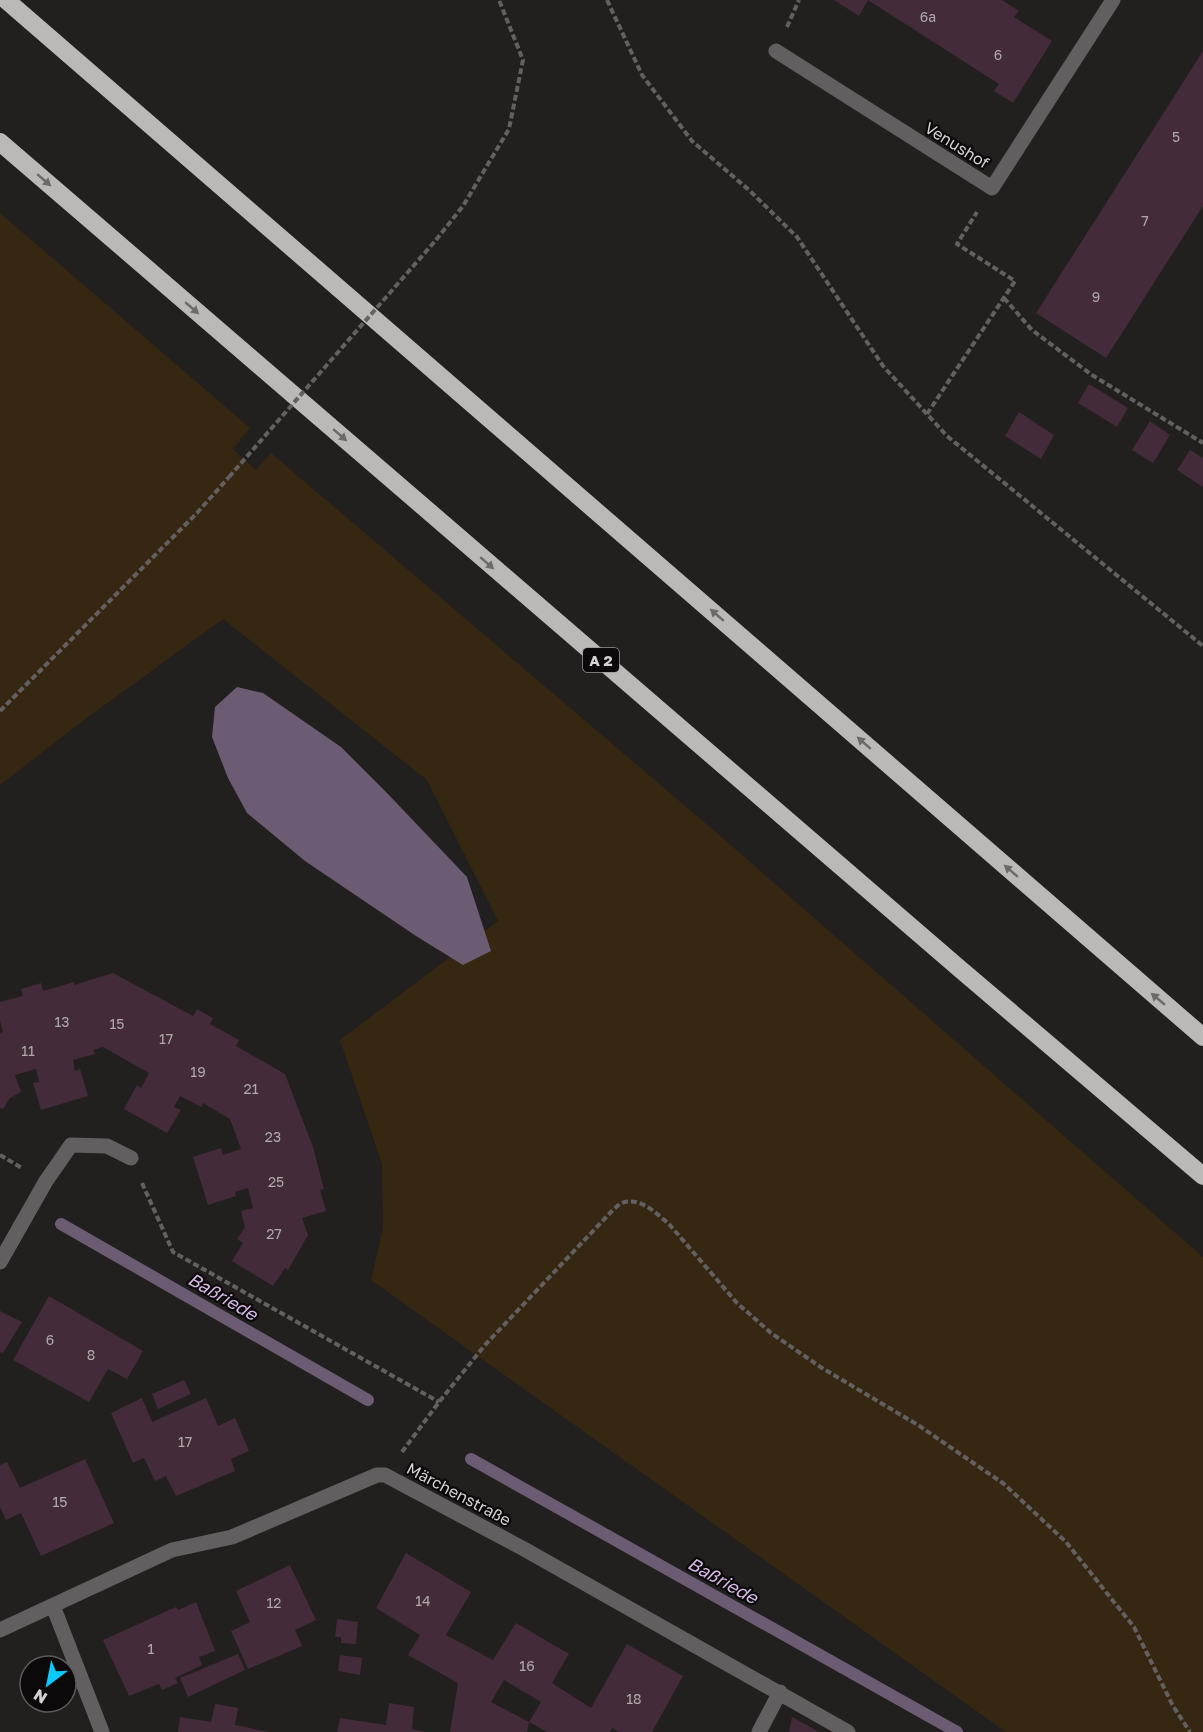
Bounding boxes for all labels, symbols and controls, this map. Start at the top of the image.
house number: 6a [920,8,936,25]
house number: 6 [994,46,1002,63]
street label: Venushof [921,117,993,173]
house number: 5 [1172,128,1180,145]
one-way arrow [36,174,52,187]
house number: 7 [1141,212,1149,229]
house number: 9 [1092,288,1100,305]
one-way arrow [184,301,199,314]
one-way arrow [332,428,347,441]
one-way arrow [479,556,495,569]
one-way arrow [710,609,725,622]
road number: A 2 [583,648,619,672]
one-way arrow [857,737,872,750]
one-way arrow [1004,865,1019,878]
one-way arrow [1151,993,1166,1006]
house number: 13 [55,1013,69,1030]
house number: 15 [110,1015,124,1032]
house number: 17 [159,1030,173,1047]
house number: 11 [21,1042,35,1059]
house number: 19 [190,1063,206,1080]
house number: 21 [244,1080,259,1097]
house number: 23 [265,1128,281,1145]
house number: 25 [268,1173,284,1190]
house number: 27 [266,1225,282,1242]
water label: Baßriede [184,1267,263,1325]
house number: 6 [46,1331,54,1348]
house number: 8 [87,1346,95,1363]
house number: 17 [178,1433,192,1450]
street label: Märchenstraße [403,1458,515,1530]
house number: 15 [53,1493,67,1510]
water label: Baßriede [684,1552,763,1609]
house number: 14 [415,1592,431,1609]
house number: 12 [267,1594,281,1611]
house number: 1 [148,1640,155,1657]
north arrow [18,1654,78,1714]
house number: 16 [519,1657,535,1674]
text: N [30,1685,51,1708]
house number: 18 [626,1690,642,1707]

